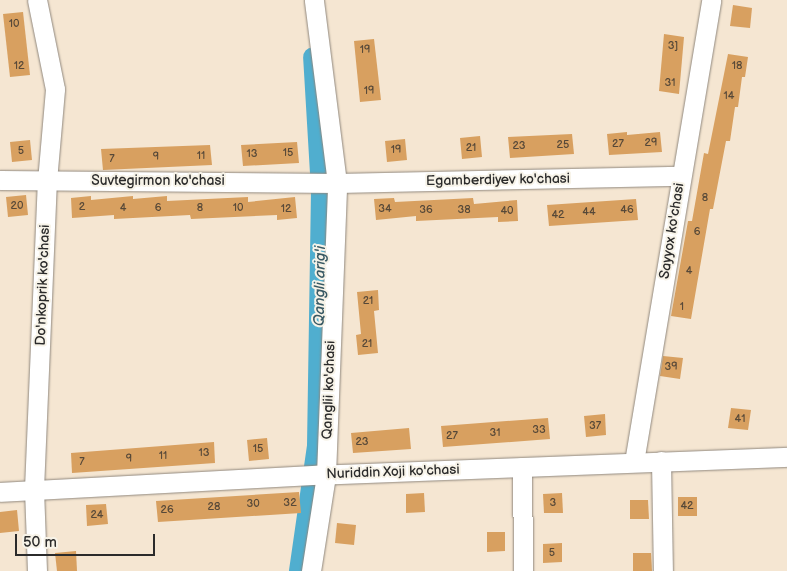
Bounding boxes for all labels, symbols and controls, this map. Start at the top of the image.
house number: 10 [9,17,19,31]
house number: 3] [668,39,678,53]
house number: 19 [360,43,370,57]
house number: 12 [14,59,24,73]
house number: 18 [732,59,742,73]
house number: 31 [664,76,676,90]
house number: 19 [364,84,374,98]
house number: 14 [724,89,734,103]
house number: 29 [645,136,657,150]
house number: 27 [612,137,624,151]
house number: 25 [557,138,569,152]
house number: 23 [512,139,526,153]
house number: 21 [466,141,476,155]
house number: 19 [391,143,401,157]
house number: 5 [18,144,24,158]
house number: 15 [283,146,293,160]
house number: 13 [246,147,258,161]
house number: 11 [197,149,205,163]
house number: 9 [153,150,159,164]
house number: 7 [109,152,115,166]
street label: Egamberdiyev ko'chasi [426,170,570,190]
street label: Suvtegirmon ko'chasi [91,173,225,189]
street label: Sayyox ko'chasi [656,182,688,280]
house number: 8 [702,191,708,205]
house number: 20 [11,199,23,213]
house number: 2 [79,200,85,214]
house number: 4 [120,201,126,215]
house number: 6 [155,201,161,215]
house number: 8 [197,201,203,215]
house number: 10 [233,201,243,215]
house number: 12 [281,202,291,216]
house number: 34 [378,202,392,216]
house number: 36 [419,203,433,217]
house number: 38 [457,203,471,217]
house number: 46 [620,203,634,217]
house number: 40 [500,204,514,218]
house number: 44 [582,205,596,219]
house number: 42 [551,208,565,222]
street label: Do'nkoprik ko'chasi [32,224,54,346]
house number: 6 [694,225,700,239]
water label: Qangli arig'i [310,246,330,326]
house number: 4 [686,264,692,278]
house number: 21 [363,294,373,308]
house number: 1 [680,300,684,314]
house number: 21 [362,337,372,351]
street label: Qanglii ko'chasi [319,340,339,440]
house number: 39 [664,360,678,374]
house number: 41 [735,412,745,426]
house number: 37 [589,419,601,433]
house number: 33 [532,423,546,437]
house number: 31 [489,426,501,440]
house number: 27 [446,429,458,443]
house number: 23 [355,435,369,449]
house number: 15 [253,442,263,456]
house number: 13 [198,446,210,460]
house number: 11 [159,449,167,463]
house number: 9 [126,452,132,466]
house number: 7 [79,455,85,469]
street label: Nuriddin Xoji ko'chasi [326,461,460,483]
house number: 32 [283,496,297,510]
house number: 3 [550,496,556,510]
house number: 30 [246,497,260,511]
house number: 42 [680,499,694,513]
house number: 28 [208,500,220,514]
house number: 26 [160,503,174,517]
house number: 24 [90,508,104,522]
scale bar [18,524,158,556]
text: 50 m [23,533,57,552]
house number: 5 [549,546,555,560]

